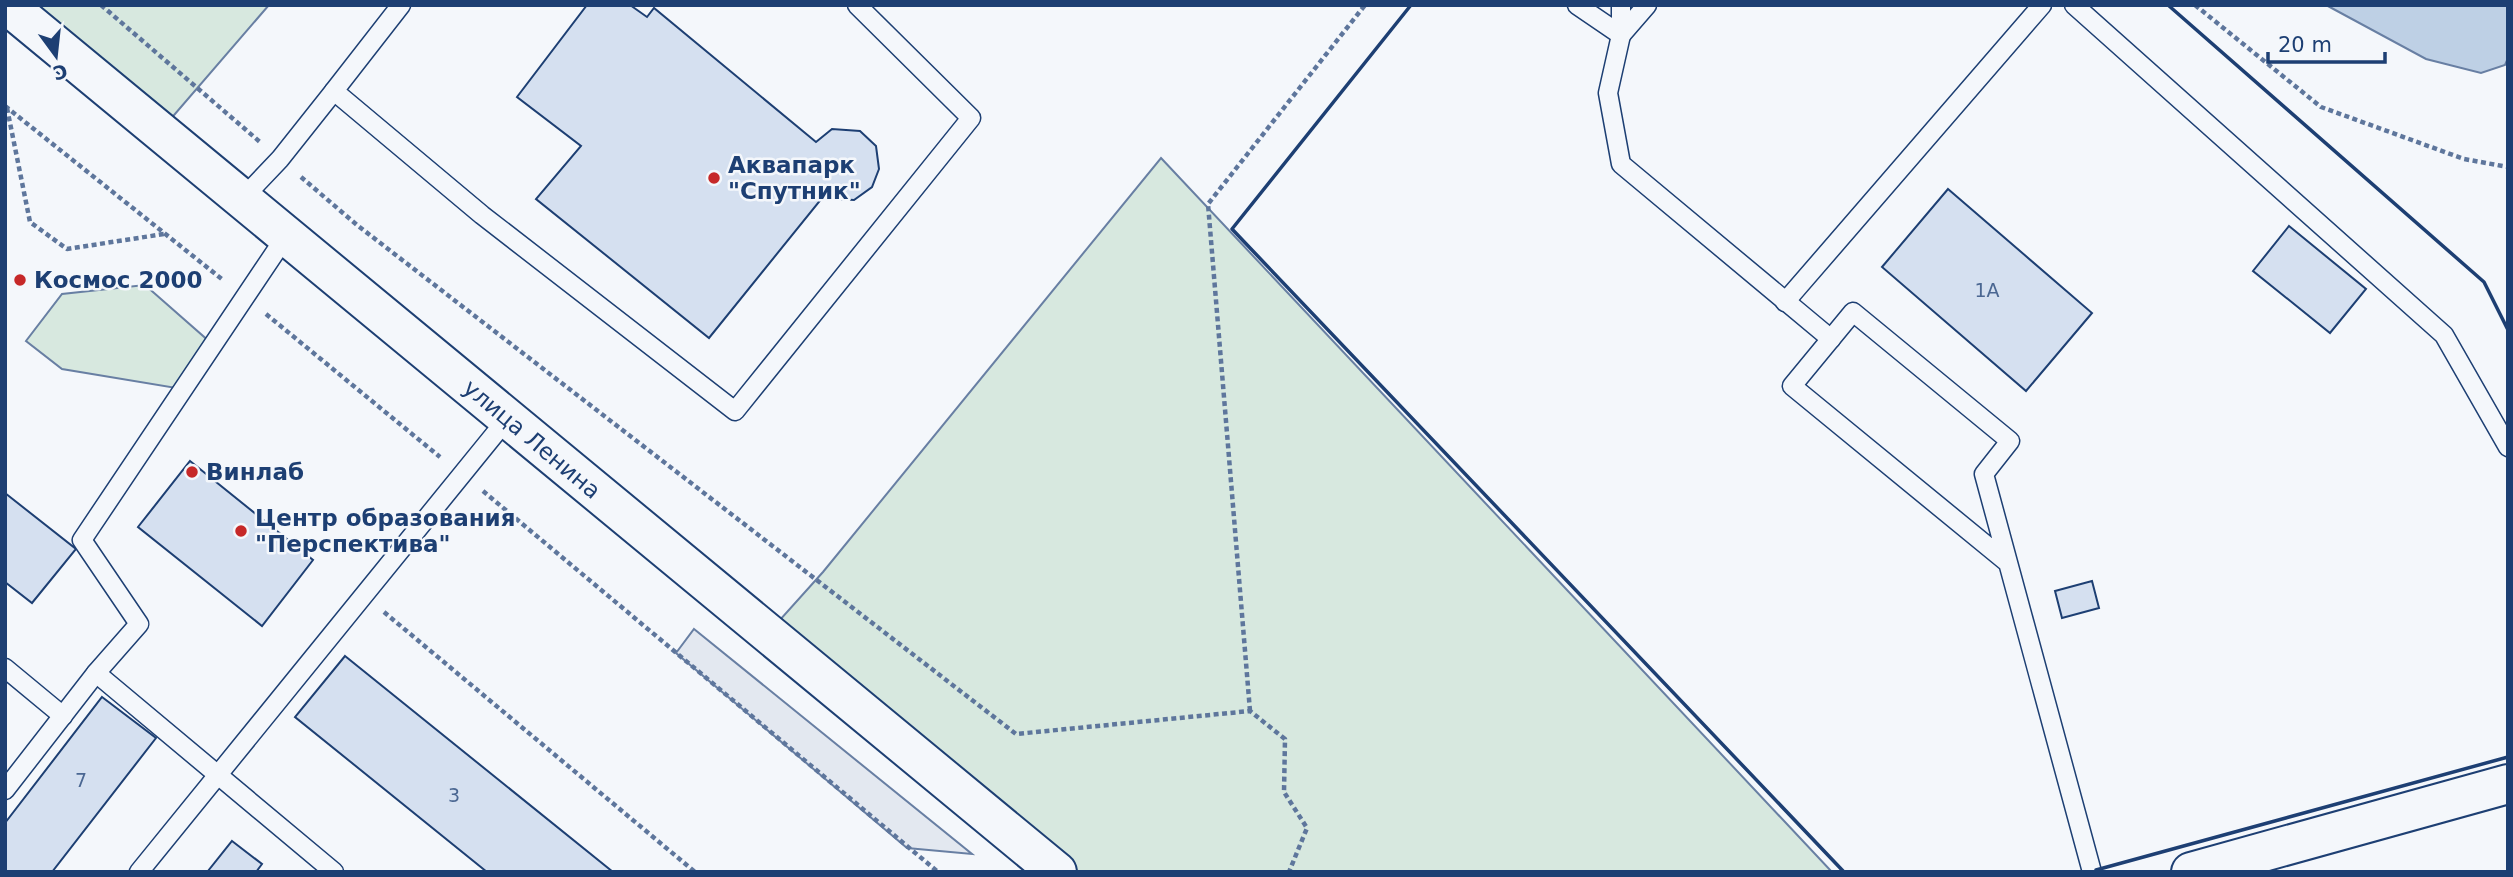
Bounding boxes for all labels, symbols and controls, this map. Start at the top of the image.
north arrow [21,21,91,91]
scale bar [2268,21,2385,65]
text: 20 m [2278,33,2332,57]
text: С [51,60,70,85]
place label: Аквапарк "Спутник" [728,152,861,204]
marker: Аквапарк "Спутник" [706,170,722,186]
place label: Космос 2000 [34,267,203,293]
marker: Космос 2000 [12,272,28,288]
house number: 1А [1974,279,2000,301]
street label: улица Ленина [458,374,606,504]
place label: Винлаб [206,459,304,485]
marker: Винлаб [184,464,200,480]
place label: Центр образования "Перспектива" [255,505,516,557]
marker: Центр образования "Перспектива" [233,523,249,539]
house number: 7 [75,769,87,791]
house number: 3 [448,784,460,806]

